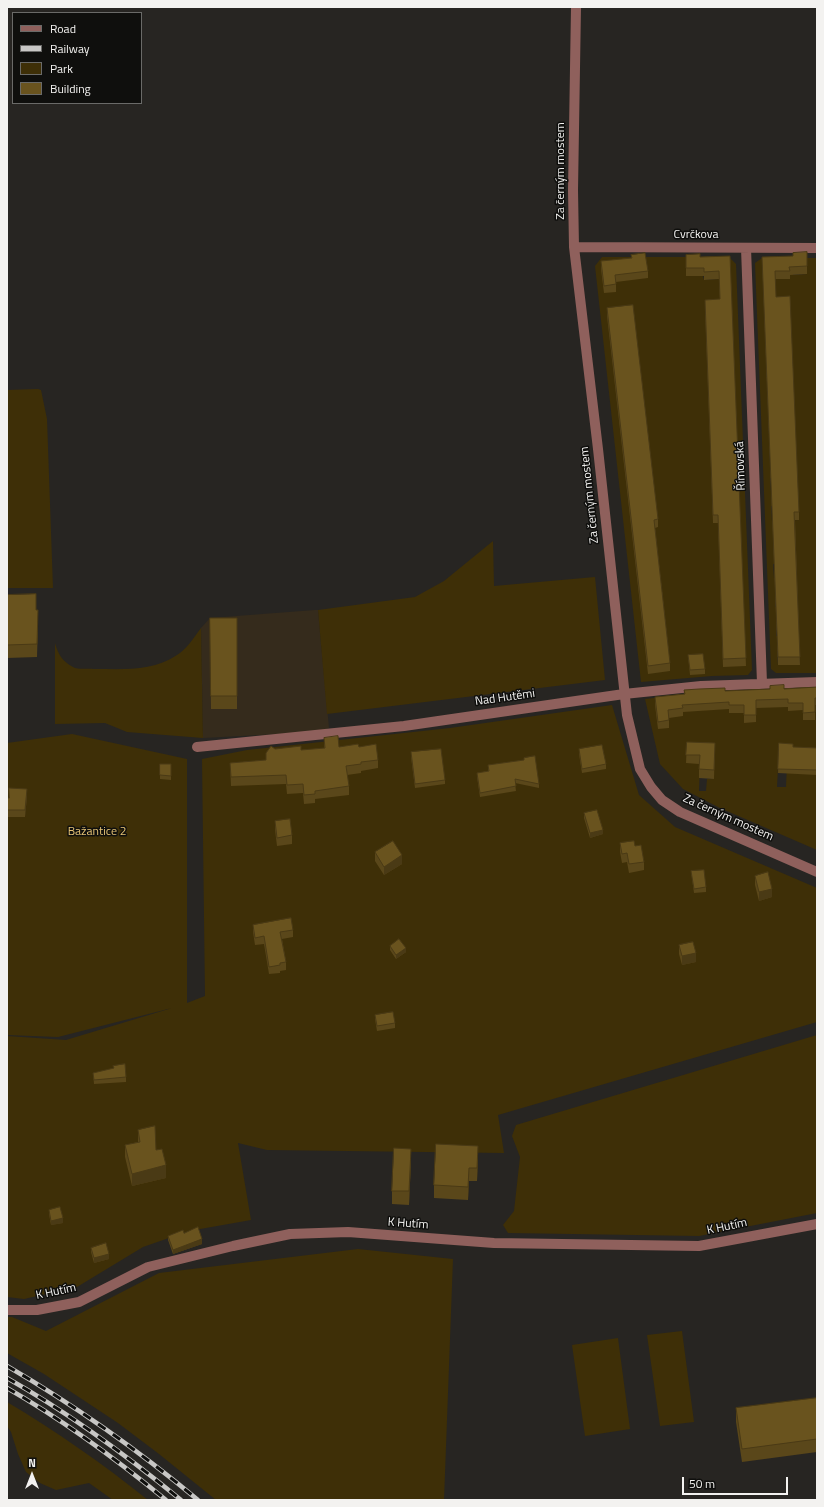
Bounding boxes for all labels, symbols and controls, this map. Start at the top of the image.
legend [12,12,142,104]
text: Road [50,19,76,38]
text: Railway [50,39,90,58]
text: Park [50,59,73,78]
text: Building [50,79,91,98]
street label: Za černým mostem [554,122,568,220]
street label: Cvrčkova [674,228,718,242]
street label: Římovská [733,441,749,491]
street label: Za černým mostem [578,446,602,544]
street label: Nad Hutěmi [474,687,536,709]
street label: Za černým mostem [681,792,775,844]
park label: Bažantice 2 [68,825,126,839]
street label: K Hutím [387,1215,429,1233]
street label: K Hutím [706,1216,748,1238]
street label: K Hutím [35,1281,77,1303]
north arrow [12,1455,52,1495]
text: N [28,1455,36,1471]
scale bar [684,1469,790,1495]
text: 50 m [689,1474,715,1493]

